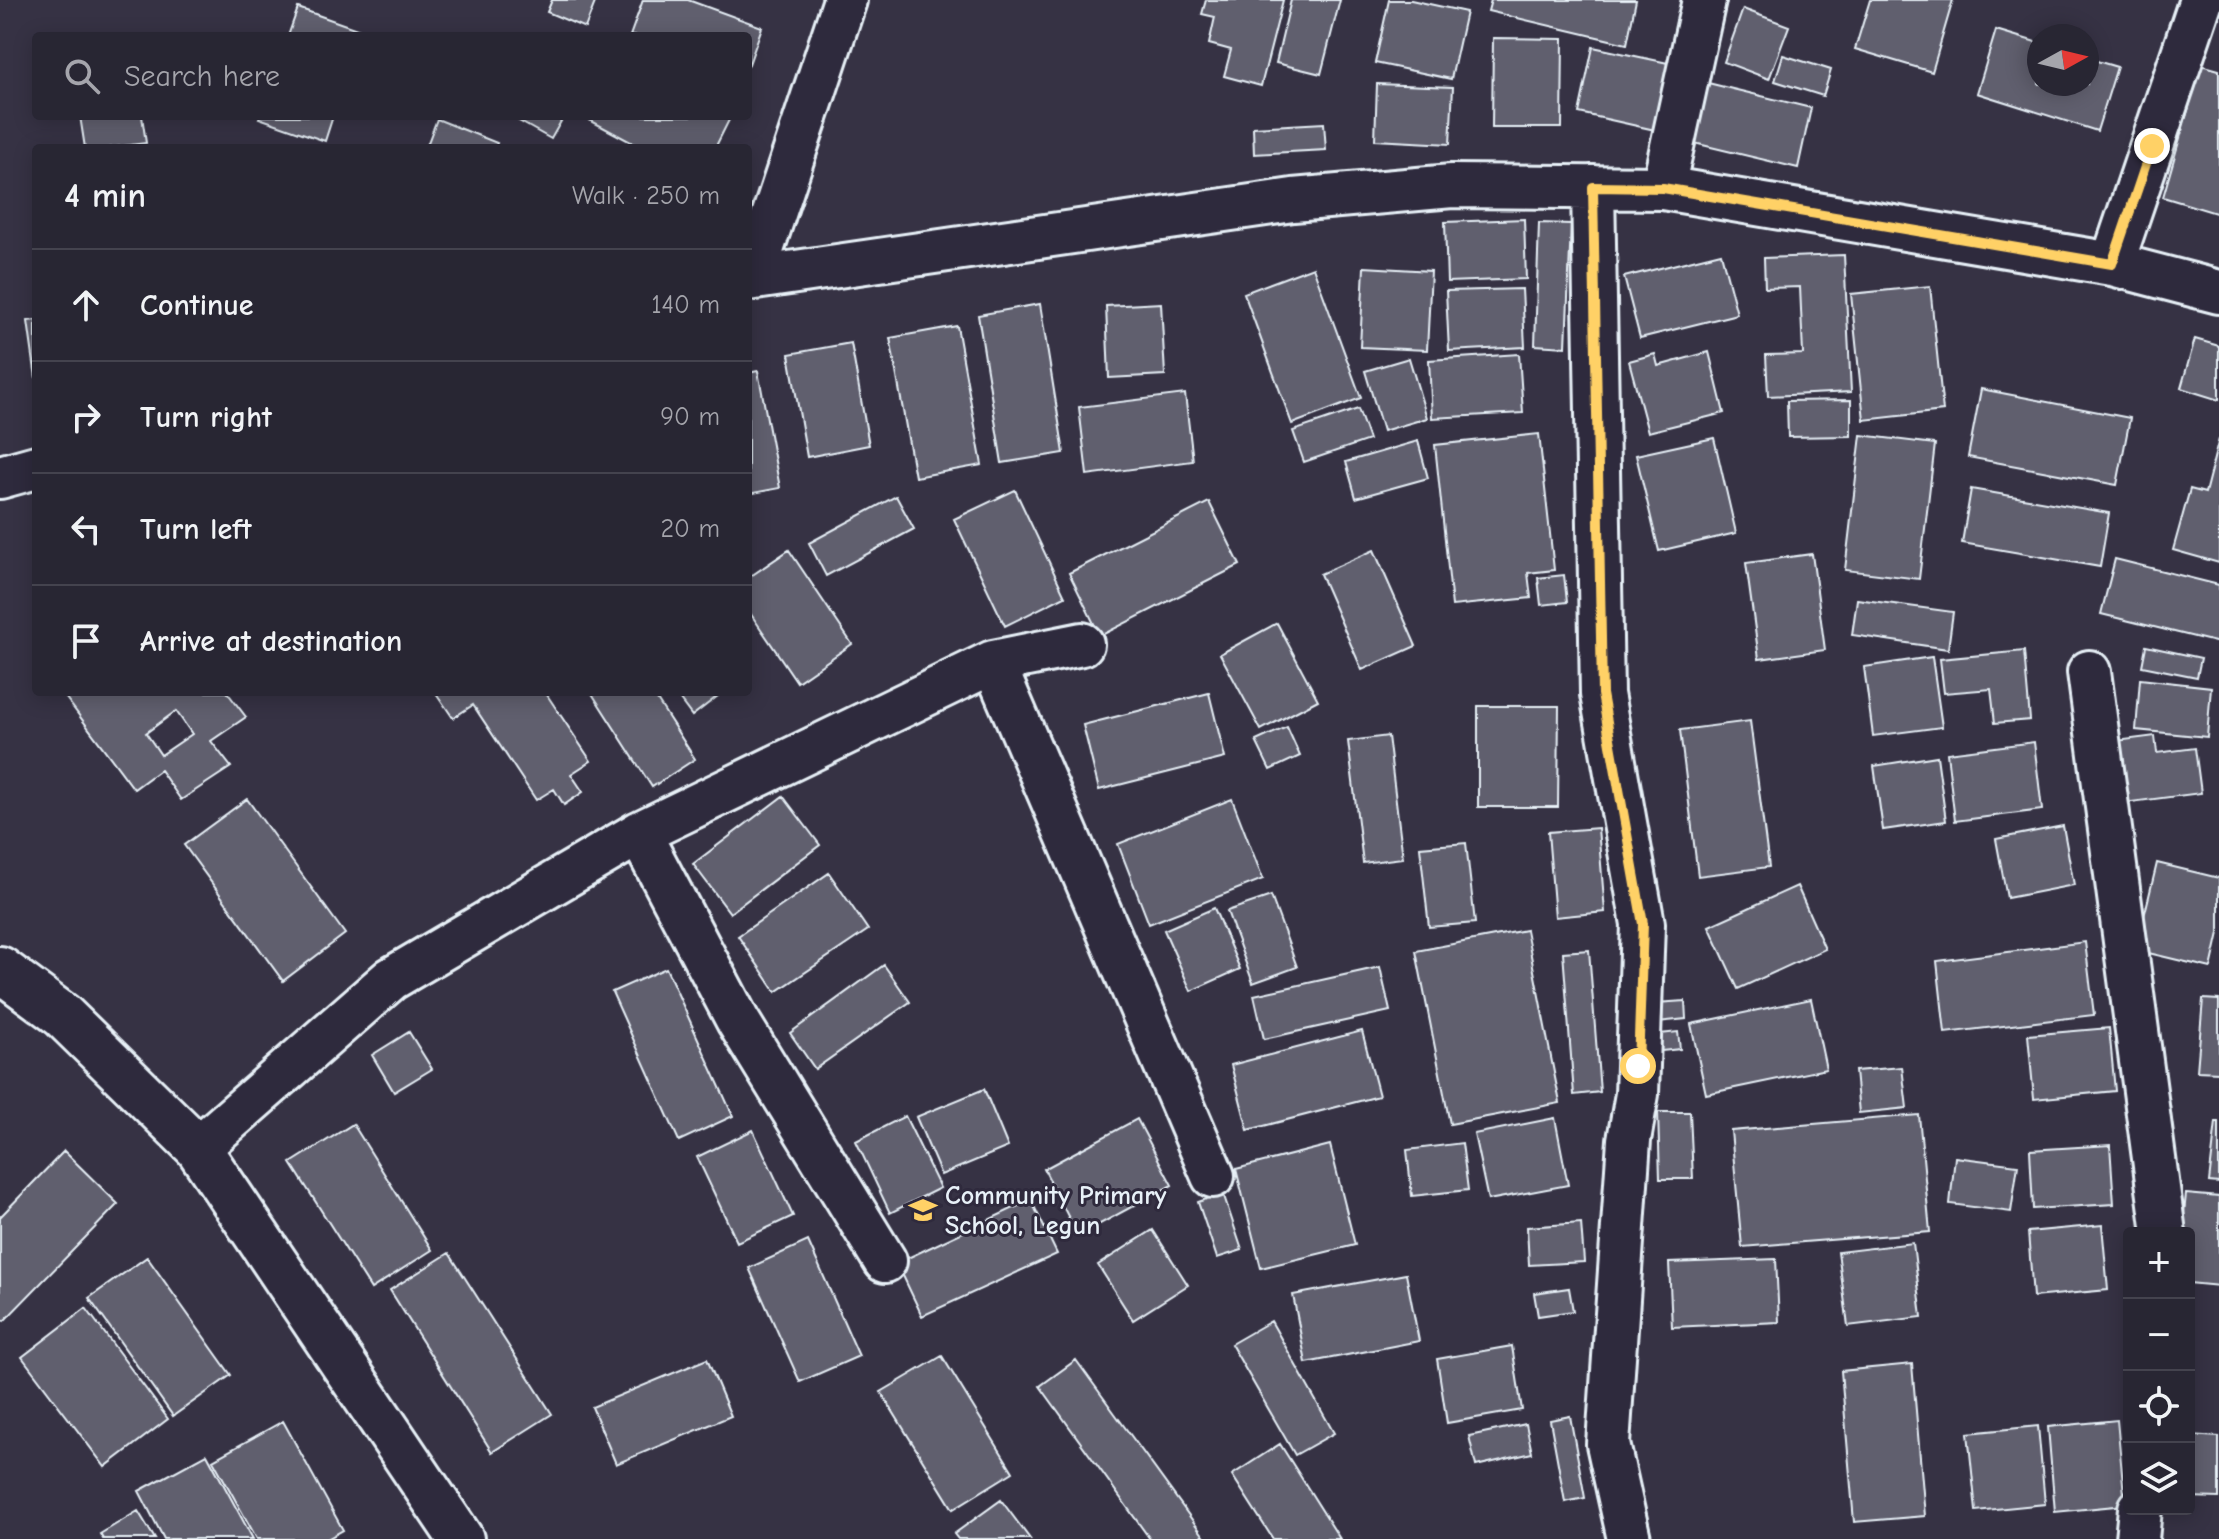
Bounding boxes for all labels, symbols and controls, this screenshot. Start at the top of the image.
north arrow [2027,24,2099,96]
search box [32,32,752,120]
icon: search [60,54,104,98]
text: Search here [124,59,280,94]
route end [2134,128,2170,164]
text: 4 min [64,176,146,216]
text: Walk · 250 m [572,181,720,211]
icon: ahead [64,283,108,327]
text: Continue [140,288,254,323]
text: 140 m [651,290,720,320]
icon: right [64,395,108,439]
text: Turn right [140,400,272,435]
text: 90 m [660,402,720,432]
icon: left [64,507,108,551]
text: Turn left [140,512,252,547]
text: 20 m [660,514,720,544]
icon: arrive [64,619,108,663]
text: Arrive at destination [140,624,402,659]
route start [1620,1048,1656,1084]
place label: Community Primary School, Legun [945,1181,1167,1241]
school or university icon: Community Primary School, Legun [908,1195,938,1225]
map controls [2123,1227,2195,1515]
button: + [2123,1227,2195,1299]
button: − [2123,1299,2195,1371]
button: locate [2123,1371,2195,1443]
button: layers [2123,1443,2195,1515]

